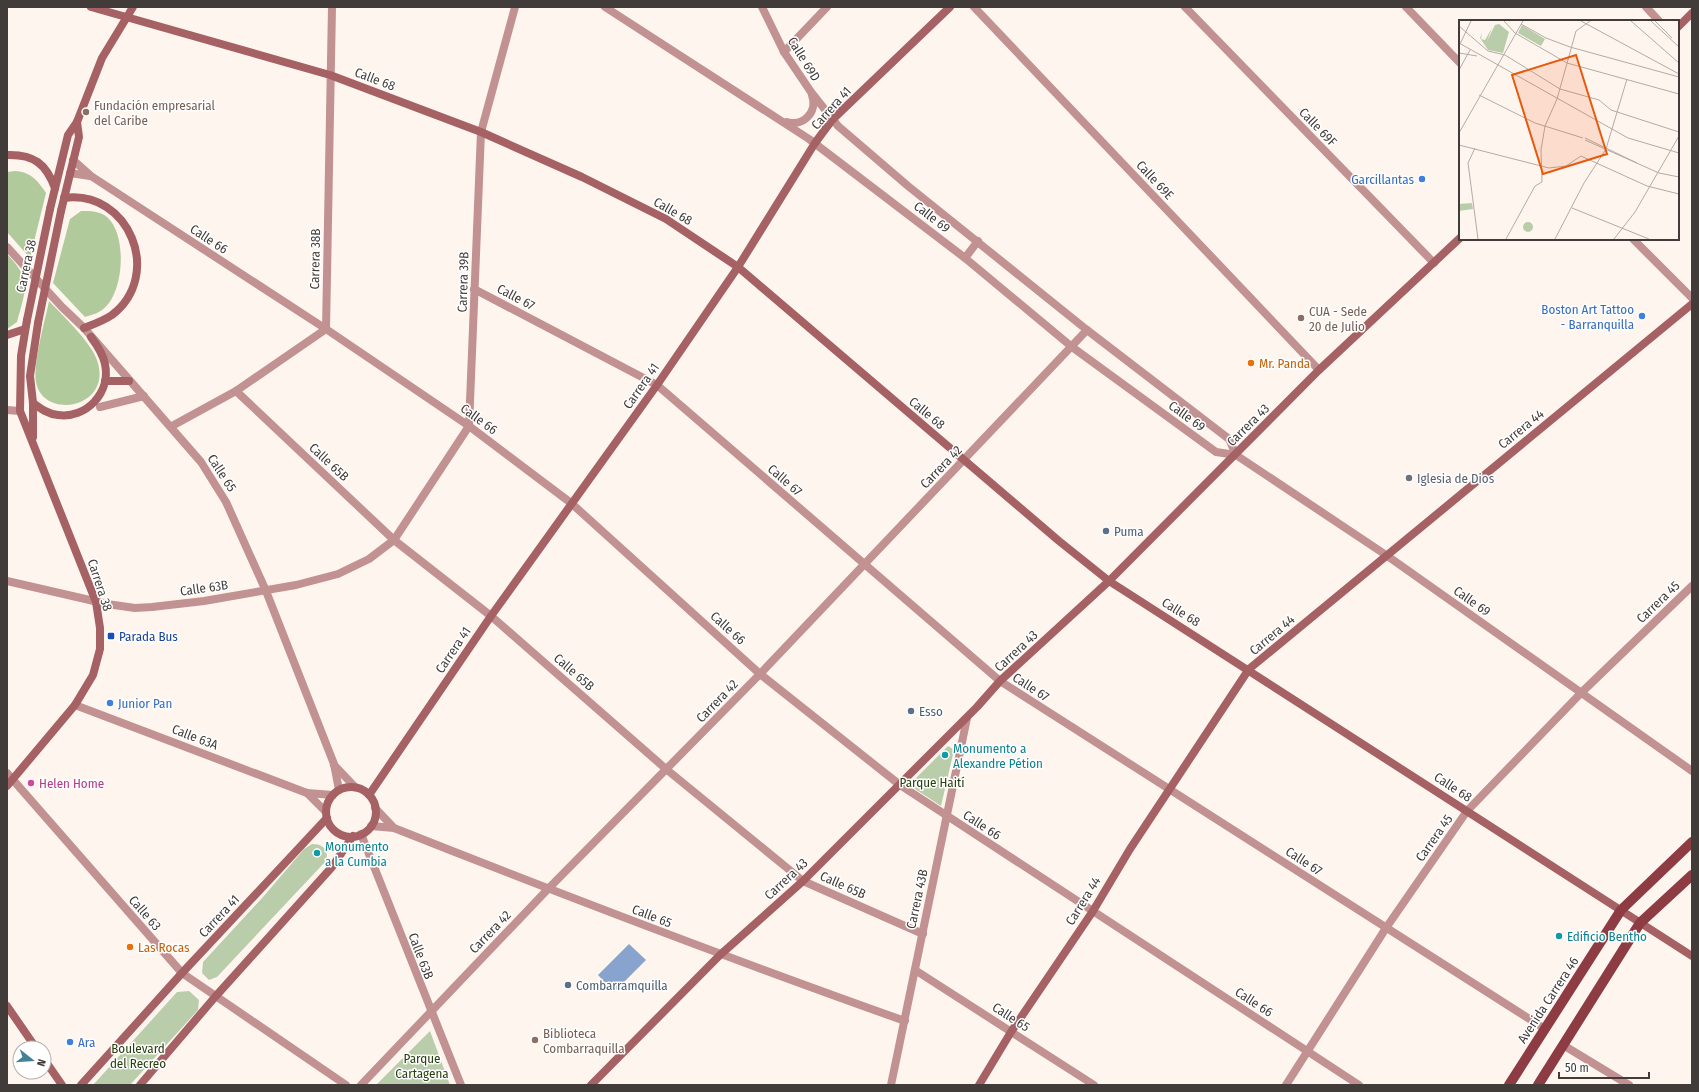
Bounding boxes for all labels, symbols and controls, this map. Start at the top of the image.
inset map [1459,20,1679,240]
street label: Calle 69D [785,34,823,84]
street label: Calle 68 [353,64,397,94]
street label: Carrera 41 [808,84,854,132]
place label: Fundación empresarial del Caribe [94,98,216,128]
street label: Calle 69F [1296,105,1340,149]
marker: Fundación empresarial del Caribe [81,107,91,117]
street label: Calle 69E [1133,157,1177,203]
place label: Garcillantas [1351,172,1414,187]
marker: Garcillantas [1417,174,1427,184]
street label: Calle 68 [651,194,695,228]
street label: Calle 69 [911,198,953,236]
street label: Calle 66 [187,221,231,257]
street label: Carrera 38B [307,228,323,290]
street label: Carrera 38 [13,238,39,294]
street label: Carrera 39B [454,251,472,313]
street label: Calle 67 [495,281,537,313]
place label: Boston Art Tattoo - Barranquilla [1541,302,1634,332]
place label: CUA - Sede 20 de Julio [1309,304,1367,334]
marker: Boston Art Tattoo - Barranquilla [1637,311,1647,321]
marker: CUA - Sede 20 de Julio [1296,313,1306,323]
place label: Mr. Panda [1259,356,1310,371]
marker: Mr. Panda [1246,358,1256,368]
street label: Carrera 41 [620,360,662,412]
street label: Calle 68 [906,394,948,432]
street label: Calle 69 [1166,398,1208,434]
street label: Calle 66 [458,401,500,437]
street label: Carrera 43 [1224,401,1272,449]
street label: Carrera 44 [1495,406,1547,452]
street label: Calle 65B [306,440,352,484]
street label: Carrera 42 [917,442,965,491]
street label: Calle 65 [204,452,240,494]
street label: Calle 67 [765,461,805,499]
place label: Iglesia de Dios [1417,471,1495,486]
marker: Iglesia de Dios [1404,473,1414,483]
place label: Puma [1114,524,1144,539]
marker: Puma [1101,526,1111,536]
street label: Carrera 38 [85,557,115,613]
street label: Calle 63B [179,577,229,599]
street label: Carrera 45 [1633,578,1683,626]
street label: Calle 69 [1451,583,1493,619]
street label: Calle 68 [1159,595,1203,629]
street label: Calle 66 [707,608,749,648]
street label: Carrera 44 [1246,612,1298,658]
street label: Carrera 41 [432,624,474,676]
street label: Carrera 43 [991,627,1041,675]
place label: Parada Bus [119,629,178,644]
marker: Parada Bus [106,631,116,641]
street label: Calle 65B [551,650,597,694]
street label: Calle 67 [1010,670,1052,704]
street label: Carrera 42 [693,676,741,725]
place label: Junior Pan [118,696,172,711]
marker: Junior Pan [105,698,115,708]
place label: Esso [919,704,943,719]
marker: Esso [906,706,916,716]
street label: Calle 63A [170,721,220,753]
place label: Monumento a Alexandre Pétion [953,741,1043,771]
marker: Monumento a Alexandre Pétion [940,750,950,760]
street label: Calle 68 [1431,769,1475,805]
park label: Parque Haití [900,775,964,790]
place label: Helen Home [39,776,104,791]
marker: Helen Home [26,778,36,788]
street label: Calle 66 [960,807,1004,843]
street label: Carrera 45 [1412,812,1456,864]
place label: Monumento a la Cumbia [325,839,389,869]
street label: Calle 67 [1283,844,1325,878]
marker: Monumento a la Cumbia [312,848,322,858]
street label: Carrera 43 [761,855,811,903]
street label: Calle 65B [818,868,868,902]
street label: Carrera 43B [903,868,931,930]
street label: Carrera 44 [1062,874,1104,928]
street label: Carrera 41 [196,892,242,940]
street label: Calle 63 [126,893,164,934]
street label: Calle 65 [630,902,674,930]
street label: Carrera 42 [466,907,514,956]
place label: Edificio Bentho [1567,929,1647,944]
street label: Calle 63B [405,931,437,981]
marker: Edificio Bentho [1554,931,1564,941]
place label: Las Rocas [138,940,190,955]
marker: Las Rocas [125,942,135,952]
street label: Avenida Carrera 46 [1515,954,1581,1046]
place label: Combarramquilla [576,978,668,993]
marker: Combarramquilla [563,980,573,990]
street label: Calle 66 [1232,984,1276,1020]
street label: Calle 65 [990,999,1032,1035]
place label: Biblioteca Combarraquilla [543,1026,625,1056]
place label: Ara [78,1035,95,1050]
marker: Biblioteca Combarraquilla [530,1035,540,1045]
marker: Ara [65,1037,75,1047]
north arrow [12,1040,52,1080]
park label: Boulevard del Recreo [110,1041,166,1071]
park label: Parque Cartagena [395,1051,449,1081]
scale bar [1559,1054,1649,1080]
text: N [34,1058,48,1068]
text: 50 m [1565,1061,1589,1075]

